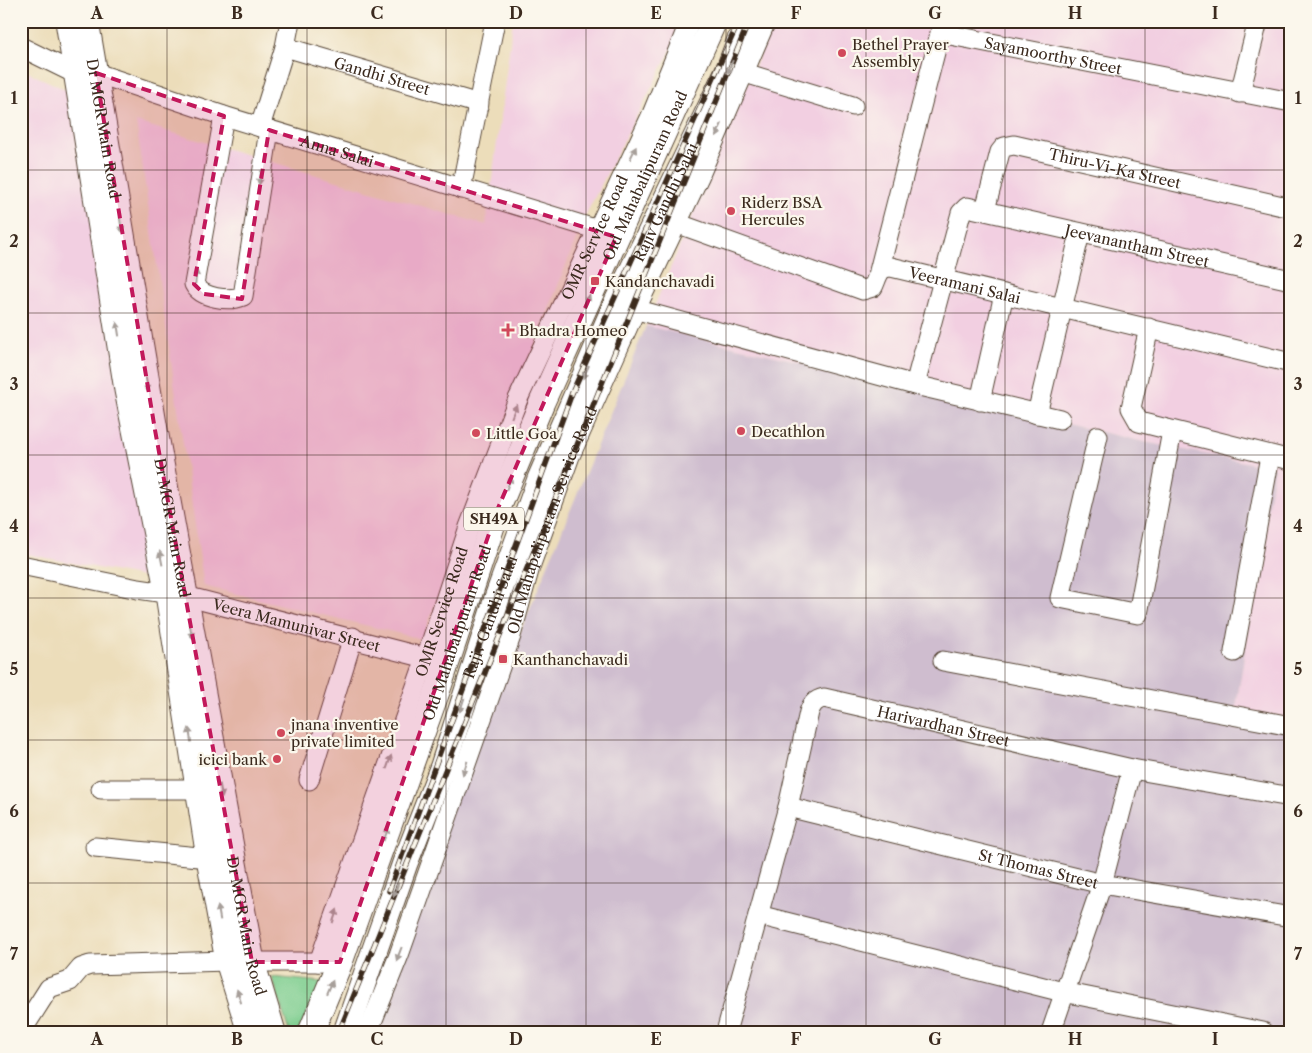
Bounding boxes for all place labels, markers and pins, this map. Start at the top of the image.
place label: Bethel Prayer Assembly [851,35,949,71]
marker: Bethel Prayer Assembly [836,47,848,59]
place label: Riderz BSA Hercules [741,193,823,229]
marker: Riderz BSA Hercules [725,205,737,217]
place label: Kandanchavadi [605,272,715,291]
marker: Kandanchavadi [589,275,601,287]
place label: Bhadra Homeo [519,321,627,340]
marker: Bhadra Homeo [501,323,515,337]
place label: Decathlon [751,422,826,441]
place label: Little Goa [486,424,557,443]
marker: Decathlon [735,425,747,437]
marker: Little Goa [470,427,482,439]
place label: Kanthanchavadi [513,650,628,669]
marker: Kanthanchavadi [497,653,509,665]
place label: jnana inventive private limited [288,715,399,751]
marker: jnana inventive private limited [275,727,287,739]
place label: icici bank [199,750,268,769]
marker: icici bank [271,753,283,765]

